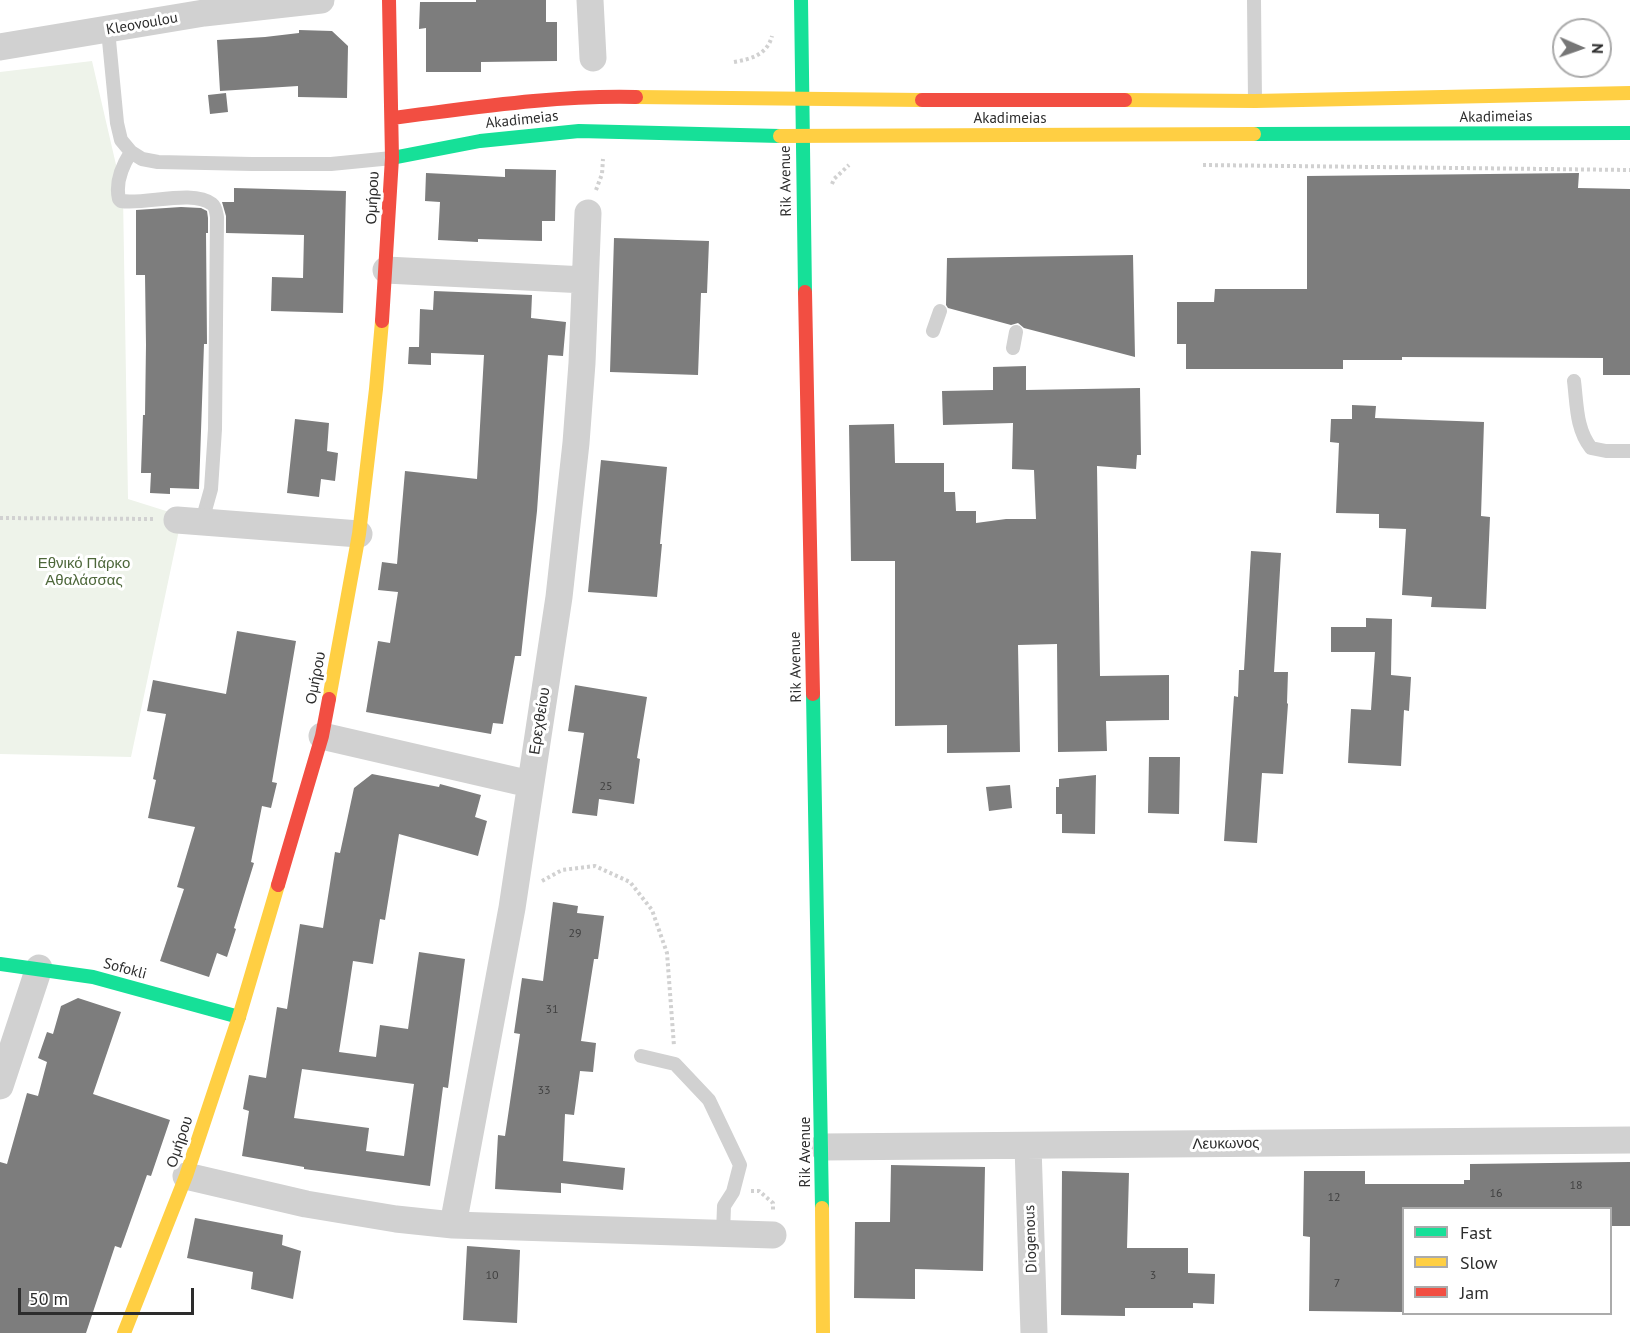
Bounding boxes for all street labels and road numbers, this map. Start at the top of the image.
street label: Kleovoulou [105,9,179,39]
street label: Akadimeias [485,107,559,133]
street label: Akadimeias [1459,107,1533,127]
street label: Akadimeias [973,110,1047,128]
street label: Rik Avenue [776,145,796,217]
street label: Ομήρου [363,171,383,225]
street label: Rik Avenue [786,631,806,703]
street label: Ομήρου [302,650,330,706]
street label: Ερεχθείου [526,686,554,756]
street label: Sofokli [101,955,149,983]
street label: Ομήρου [163,1114,197,1170]
street label: Rik Avenue [797,1117,815,1187]
street label: Λευκωνος [1192,1134,1260,1154]
street label: Diogenous [1021,1205,1041,1273]

